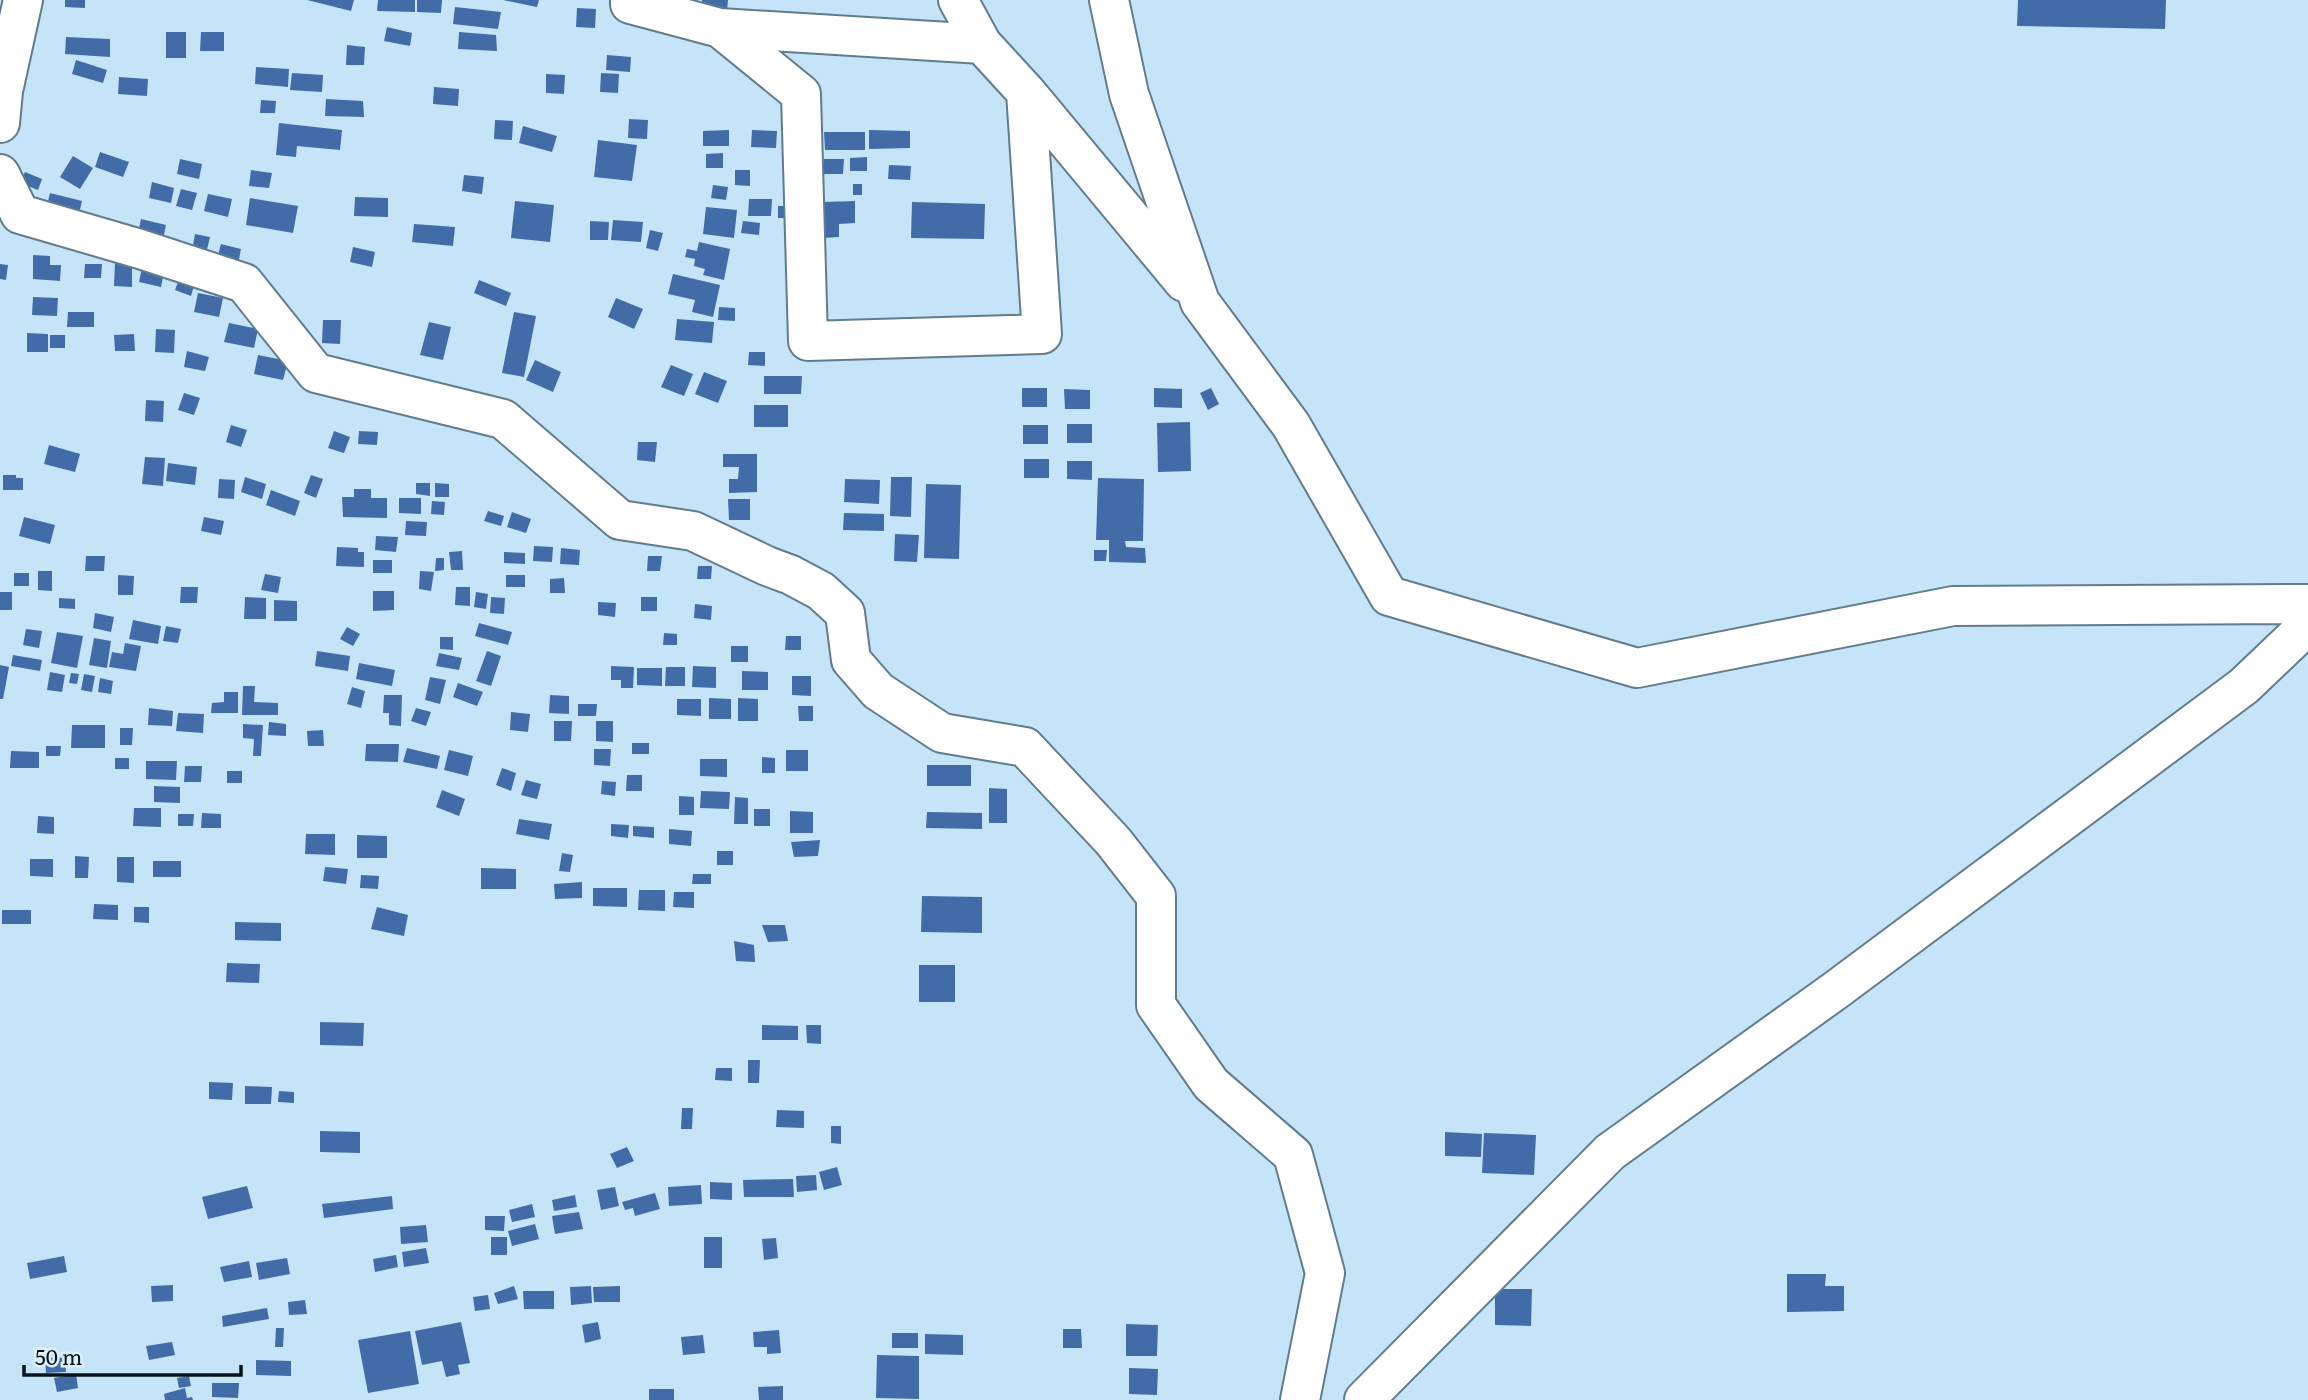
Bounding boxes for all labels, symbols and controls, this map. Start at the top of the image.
scale bar [24,1334,242,1378]
text: 50 m [35,1340,82,1371]

